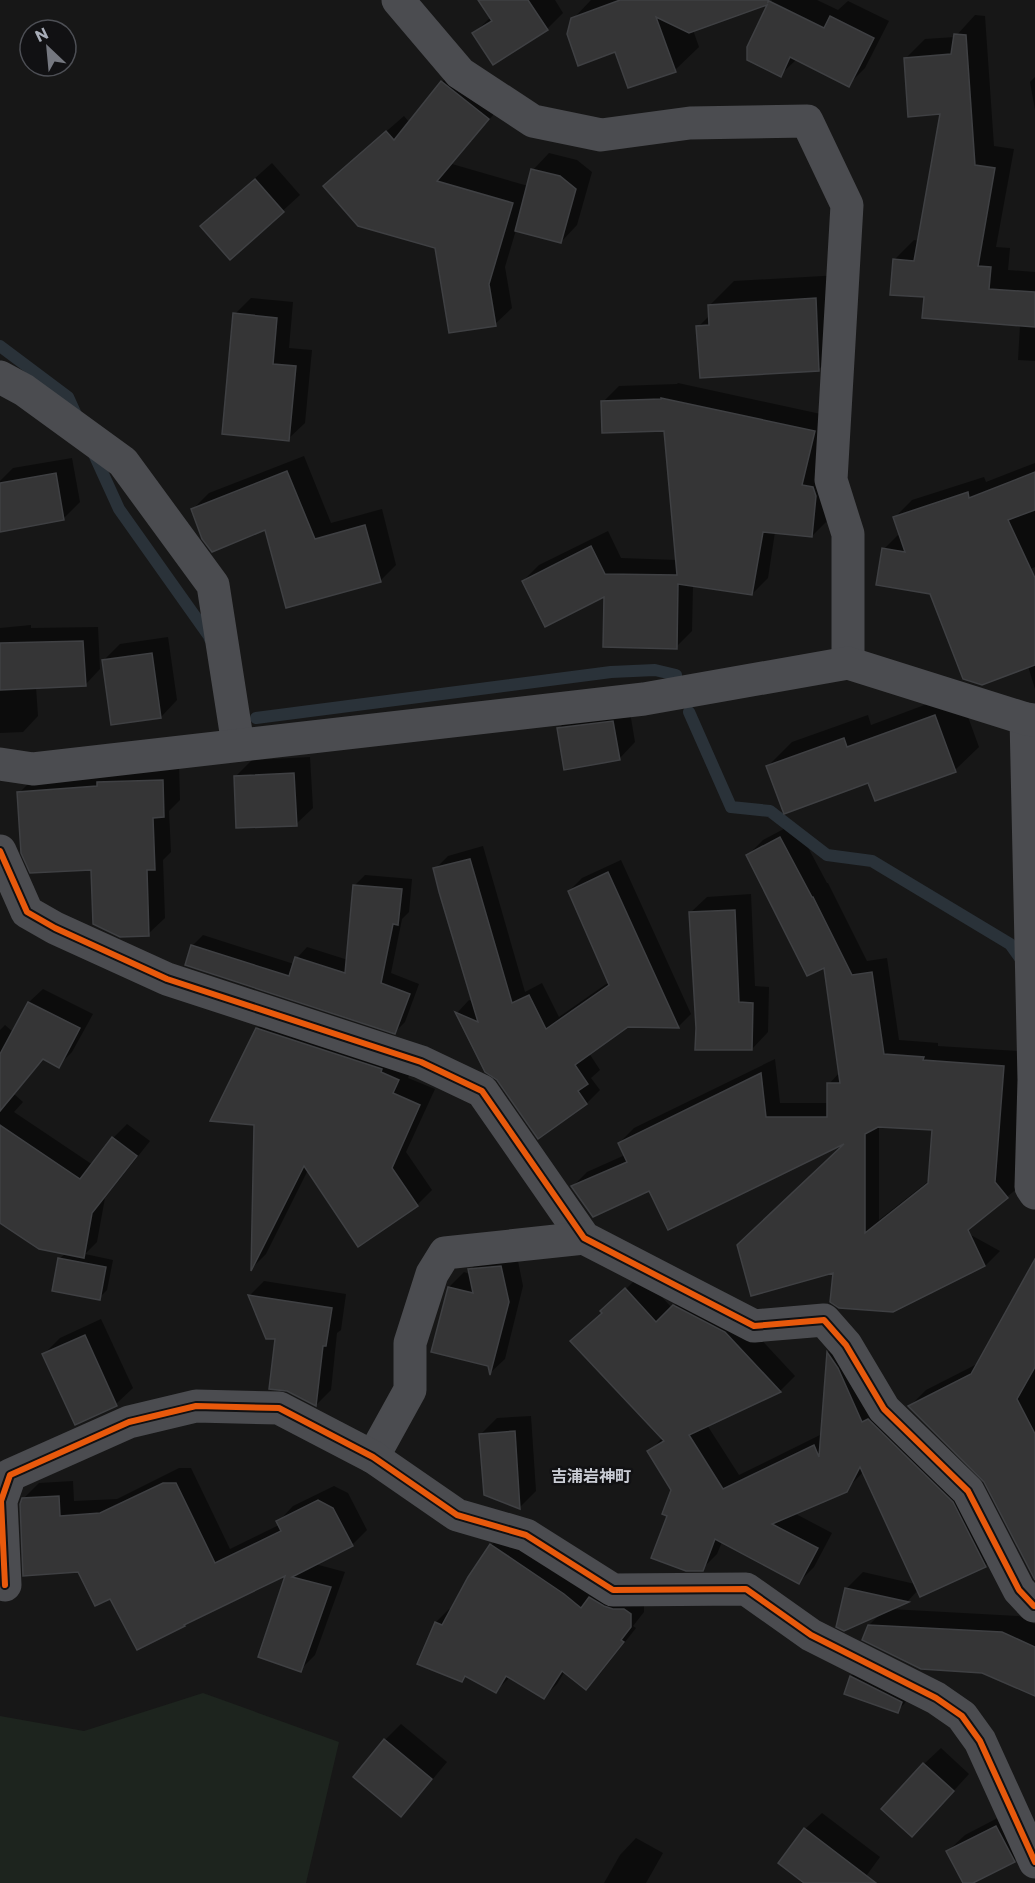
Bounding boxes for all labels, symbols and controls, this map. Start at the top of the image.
north arrow [18,18,78,78]
text: N [32,23,51,45]
district label: 吉浦岩神町 [551,1466,631,1485]

